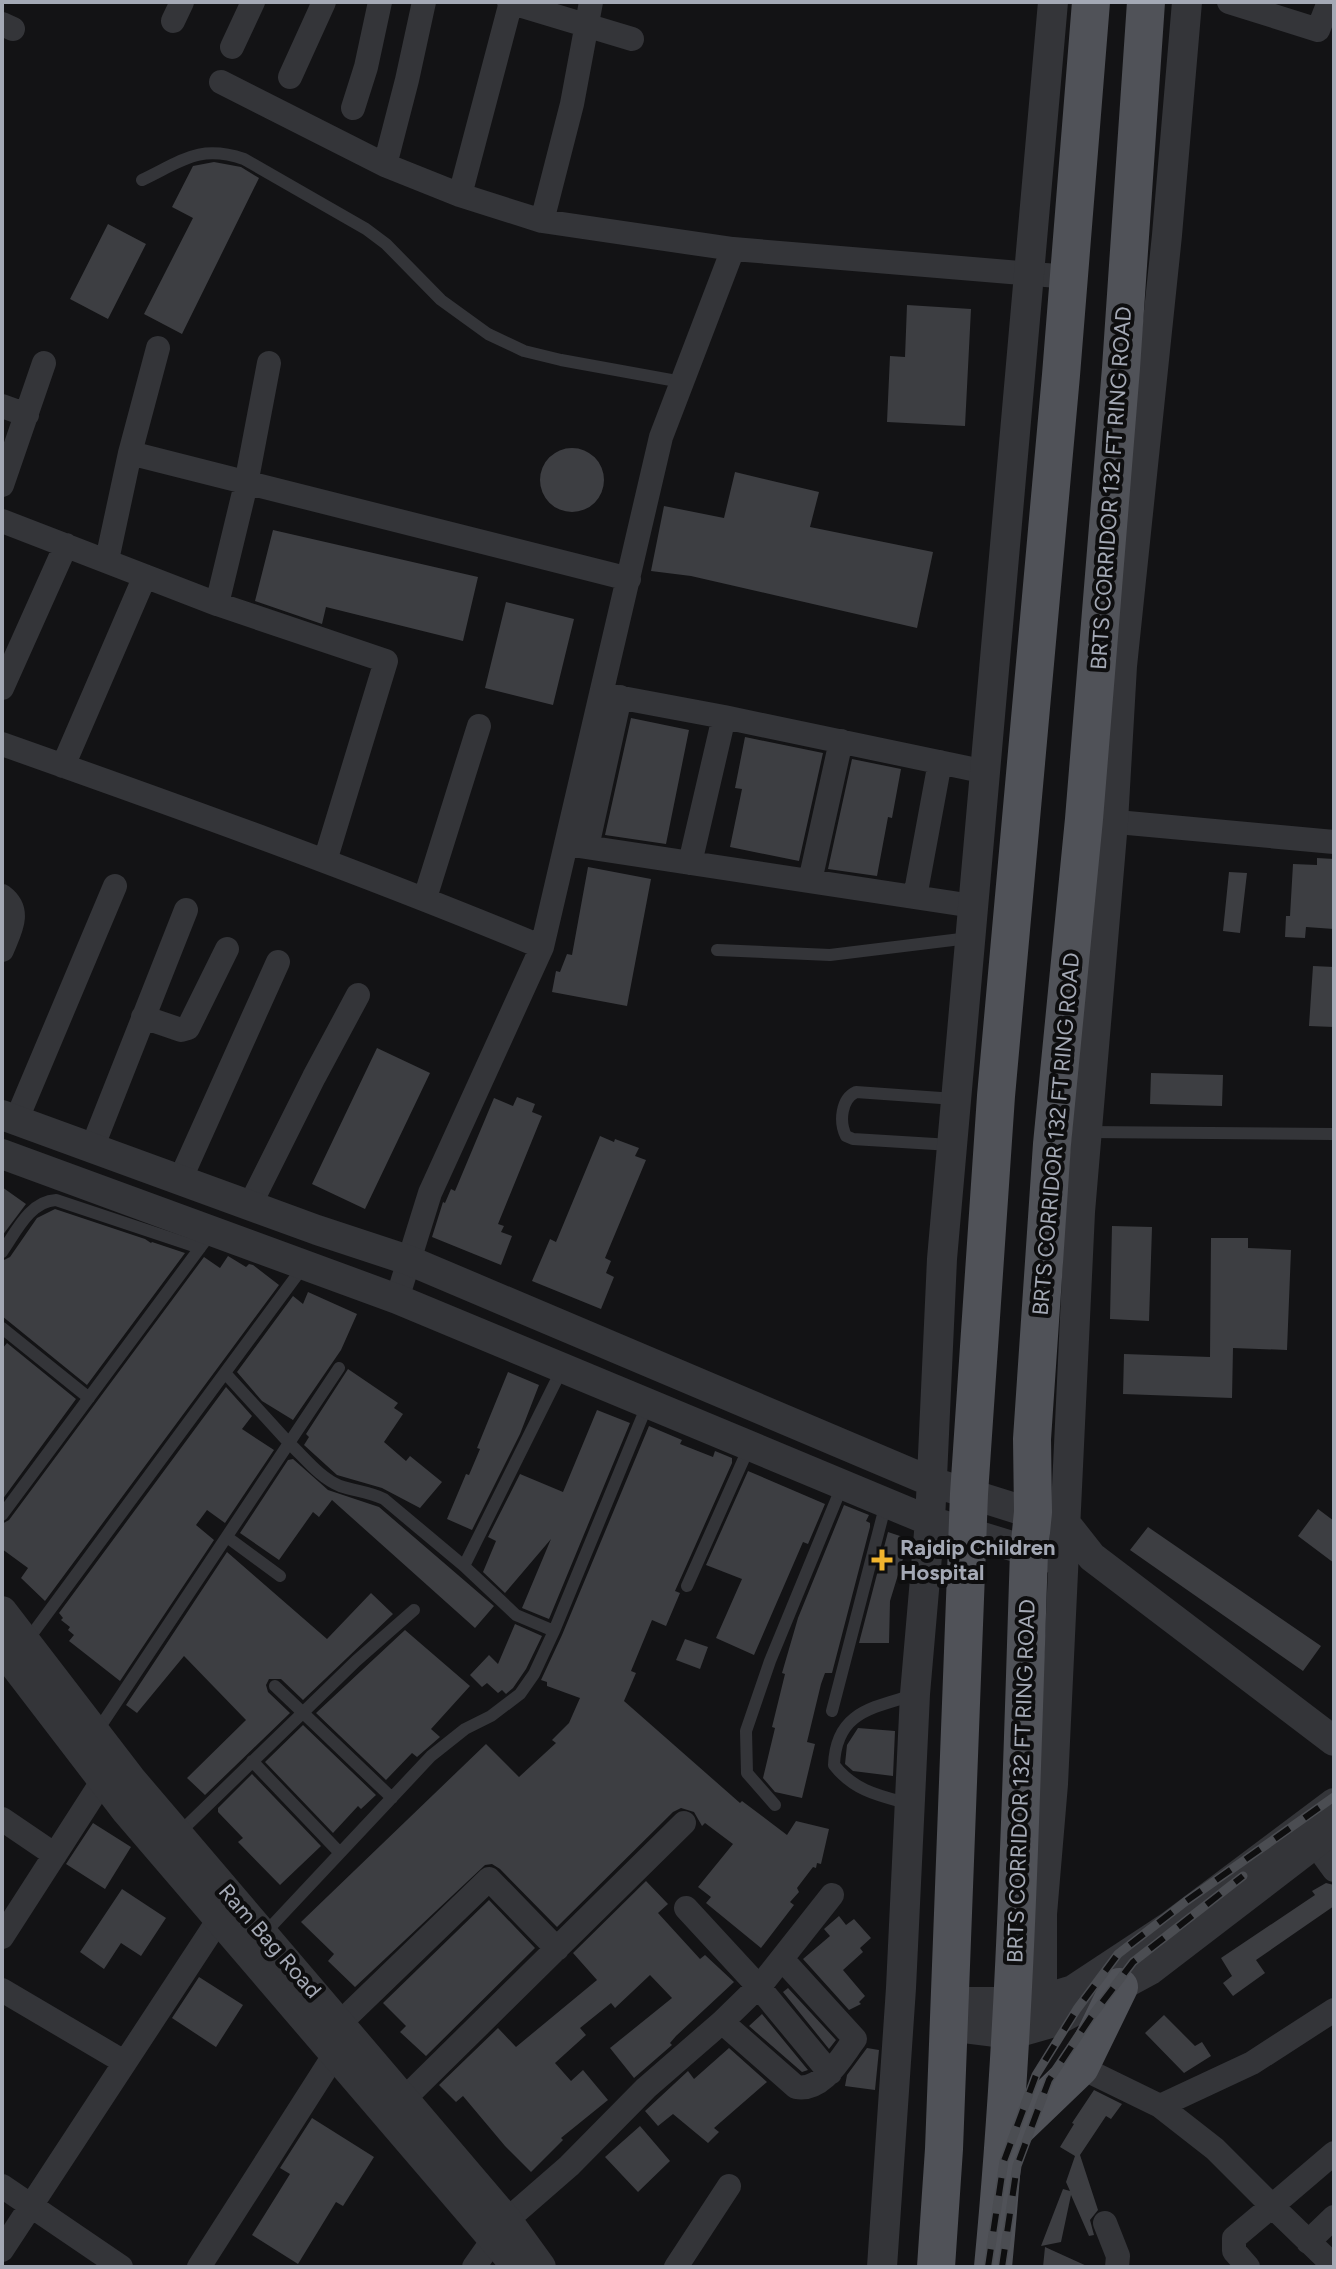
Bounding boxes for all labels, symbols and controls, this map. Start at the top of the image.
street label: BRTS CORRIDOR 132 FT RING ROAD [1085,305,1137,671]
street label: BRTS CORRIDOR 132 FT RING ROAD [1027,951,1085,1317]
place label: Rajdip Children Hospital [900,1534,1055,1586]
marker: Rajdip Children Hospital [871,1549,893,1571]
street label: BRTS CORRIDOR 132 FT RING ROAD [1001,1599,1041,1963]
street label: Ram Bag Road [213,1878,327,2004]

